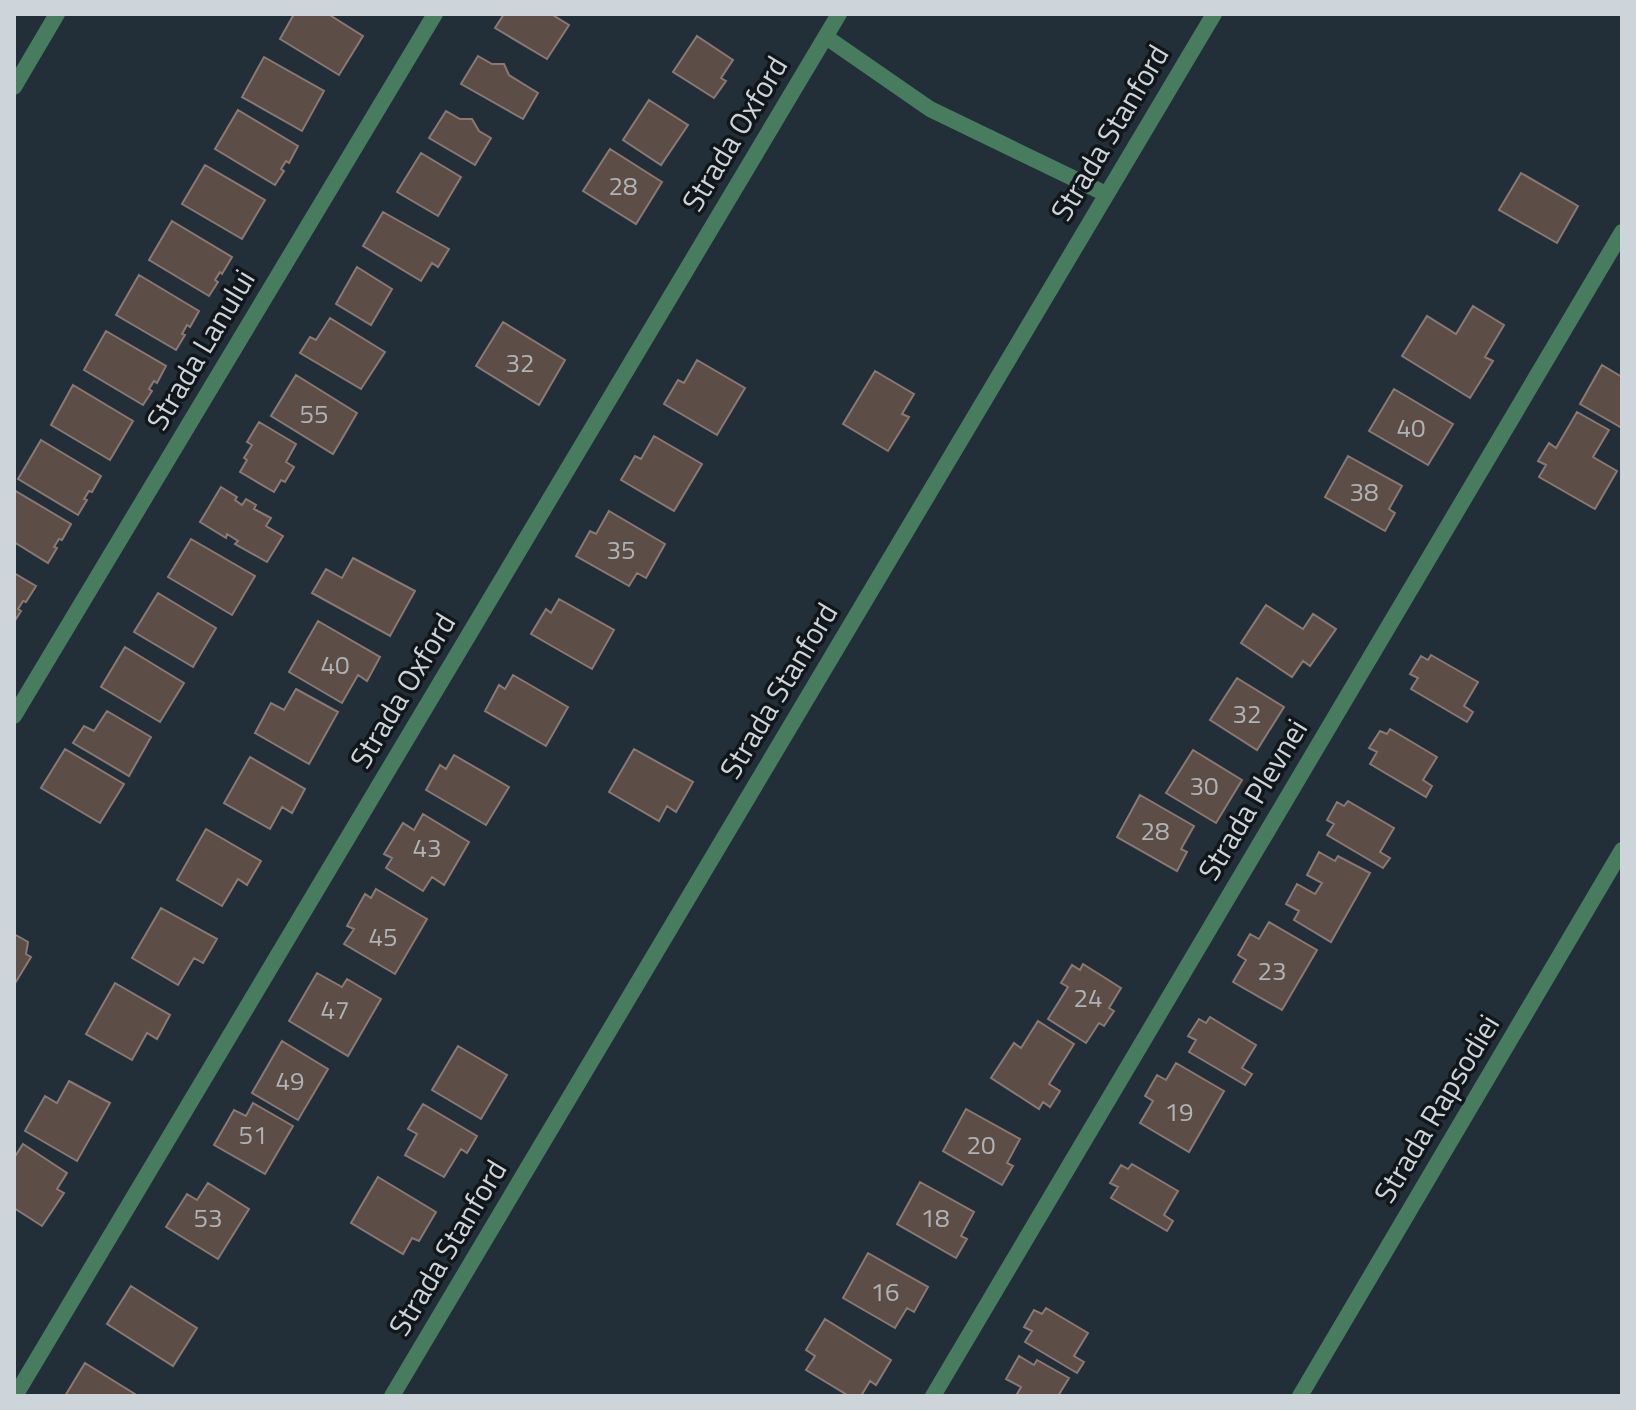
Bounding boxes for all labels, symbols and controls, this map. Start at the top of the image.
street label: Strada Stanford [1038,36,1180,229]
street label: Strada Oxford [670,47,799,220]
house number: 28 [608,166,638,205]
street label: Strada Lanului [134,260,266,439]
house number: 32 [505,343,535,382]
house number: 55 [299,394,329,433]
house number: 40 [1396,408,1426,447]
house number: 38 [1349,472,1379,511]
house number: 35 [606,530,636,569]
street label: Strada Stanford [707,594,849,787]
street label: Strada Oxford [338,604,467,777]
house number: 40 [320,645,350,684]
house number: 32 [1232,694,1262,733]
street label: Strada Plevnei [1186,710,1319,889]
house number: 30 [1189,766,1219,805]
house number: 28 [1140,811,1170,850]
house number: 43 [412,828,442,867]
house number: 45 [368,917,398,956]
house number: 23 [1257,951,1287,990]
house number: 24 [1073,978,1103,1017]
house number: 47 [320,990,350,1029]
street label: Strada Rapsodiei [1362,1005,1511,1211]
house number: 49 [275,1061,305,1100]
house number: 19 [1164,1092,1194,1131]
house number: 51 [238,1115,268,1154]
house number: 20 [966,1125,996,1164]
street label: Strada Stanford [376,1151,518,1344]
house number: 53 [193,1198,223,1237]
house number: 18 [920,1198,950,1237]
house number: 16 [870,1272,900,1311]

